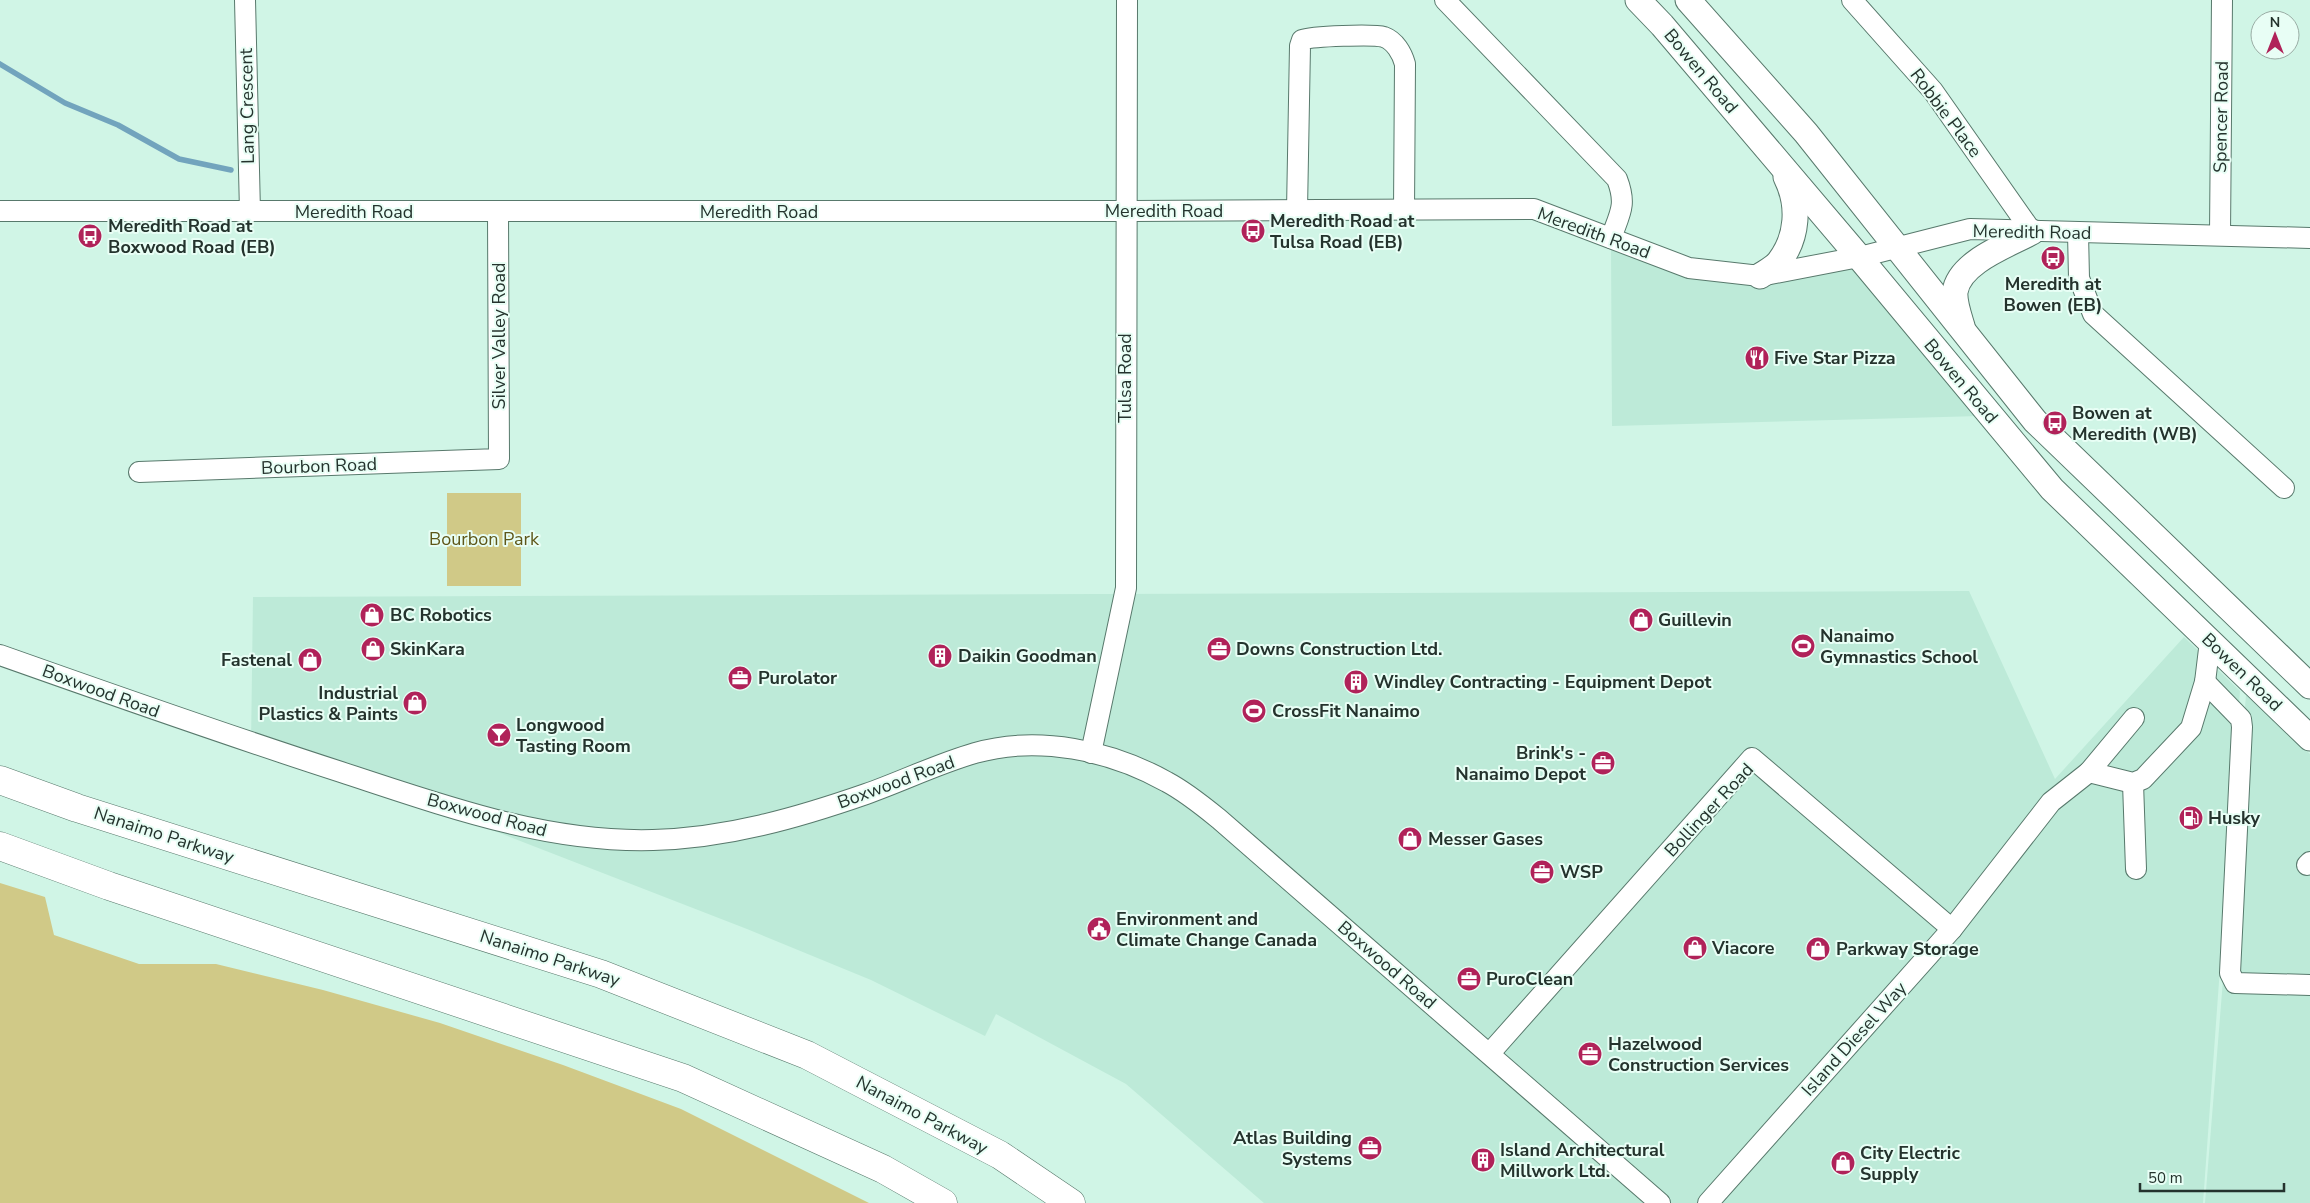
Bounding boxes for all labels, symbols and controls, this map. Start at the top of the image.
north arrow [2250,10,2300,60]
text: N [2270,13,2280,32]
street label: Bowen Road [1659,24,1743,118]
street label: Lang Crescent [234,47,260,164]
street label: Spencer Road [2208,61,2234,173]
street label: Robbie Place [1905,64,1987,162]
street label: Meredith Road [1105,199,1223,223]
street label: Meredith Road [295,200,413,224]
street label: Meredith Road [700,200,818,224]
street label: Meredith Road [1534,201,1654,265]
place label: Meredith Road at Tulsa Road (EB) [1270,209,1415,254]
place label: Meredith Road at Boxwood Road (EB) [108,214,276,259]
bus stop icon: Meredith Road at Tulsa Road (EB) [1240,218,1266,244]
street label: Meredith Road [1973,219,2091,245]
bus stop icon: Meredith Road at Boxwood Road (EB) [77,223,103,249]
bus stop icon: Meredith at Bowen (EB) [2040,245,2066,271]
street label: Silver Valley Road [487,263,511,409]
place label: Meredith at Bowen (EB) [2004,272,2102,317]
street label: Tulsa Road [1113,333,1137,423]
street label: Bowen Road [1919,334,2003,428]
restaurant icon: Five Star Pizza [1744,345,1770,371]
place label: Five Star Pizza [1774,346,1896,370]
place label: Bowen at Meredith (WB) [2072,401,2198,446]
bus stop icon: Bowen at Meredith (WB) [2042,410,2068,436]
street label: Bourbon Road [261,452,377,480]
park label: Bourbon Park [429,527,540,551]
shop icon: BC Robotics [359,602,385,628]
place label: BC Robotics [390,603,492,627]
shop icon: Guillevin [1628,607,1654,633]
place label: Guillevin [1658,608,1732,632]
place label: Nanaimo Gymnastics School [1820,624,1978,669]
street label: Bowen Road [2196,627,2288,717]
sports icon: Nanaimo Gymnastics School [1790,633,1816,659]
shop icon: SkinKara [360,636,386,662]
office icon: Downs Construction Ltd. [1206,636,1232,662]
place label: SkinKara [390,637,465,661]
place label: Downs Construction Ltd. [1236,637,1442,661]
building icon: Daikin Goodman [927,643,953,669]
place label: Daikin Goodman [958,644,1097,668]
shop icon: Fastenal [297,647,323,673]
place label: Fastenal [221,648,292,672]
street label: Boxwood Road [39,659,163,723]
office icon: Purolator [727,665,753,691]
place label: Purolator [758,666,837,690]
building icon: Windley Contracting - Equipment Depot [1343,669,1369,695]
place label: Windley Contracting - Equipment Depot [1374,670,1711,694]
place label: Industrial Plastics & Paints [258,681,398,726]
shop icon: Industrial Plastics & Paints [402,690,428,716]
sports icon: CrossFit Nanaimo [1241,698,1267,724]
place label: CrossFit Nanaimo [1272,699,1420,723]
place label: Longwood Tasting Room [516,713,631,758]
bar icon: Longwood Tasting Room [486,722,512,748]
place label: Brink's - Nanaimo Depot [1455,741,1586,786]
street label: Boxwood Road [834,750,958,814]
office icon: Brink's - Nanaimo Depot [1590,750,1616,776]
street label: Bollinger Road [1659,758,1759,862]
street label: Boxwood Road [424,787,550,843]
street label: Nanaimo Parkway [91,801,238,869]
fuel station icon: Husky [2178,805,2204,831]
place label: Husky [2208,806,2260,830]
shop icon: Messer Gases [1397,826,1423,852]
place label: Messer Gases [1428,827,1543,851]
office icon: WSP [1529,859,1555,885]
place label: WSP [1560,860,1603,884]
place label: Environment and Climate Change Canada [1116,907,1317,952]
public building icon: Environment and Climate Change Canada [1086,916,1112,942]
street label: Boxwood Road [1333,916,1441,1014]
street label: Nanaimo Parkway [477,924,624,992]
shop icon: Viacore [1682,935,1708,961]
place label: Viacore [1711,936,1775,960]
shop icon: Parkway Storage [1805,936,1831,962]
place label: Parkway Storage [1836,937,1979,961]
office icon: PuroClean [1456,966,1482,992]
place label: PuroClean [1486,967,1573,991]
street label: Island Diesel Way [1796,976,1912,1101]
place label: Hazelwood Construction Services [1608,1032,1789,1077]
office icon: Hazelwood Construction Services [1577,1041,1603,1067]
street label: Nanaimo Parkway [852,1070,993,1160]
place label: Atlas Building Systems [1233,1126,1352,1171]
office icon: Atlas Building Systems [1357,1135,1383,1161]
place label: Island Architectural Millwork Ltd. [1500,1138,1665,1183]
place label: City Electric Supply [1860,1141,1960,1186]
building icon: Island Architectural Millwork Ltd. [1470,1147,1496,1173]
shop icon: City Electric Supply [1830,1150,1856,1176]
scale bar [2140,1160,2284,1192]
text: 50 m [2148,1168,2183,1188]

